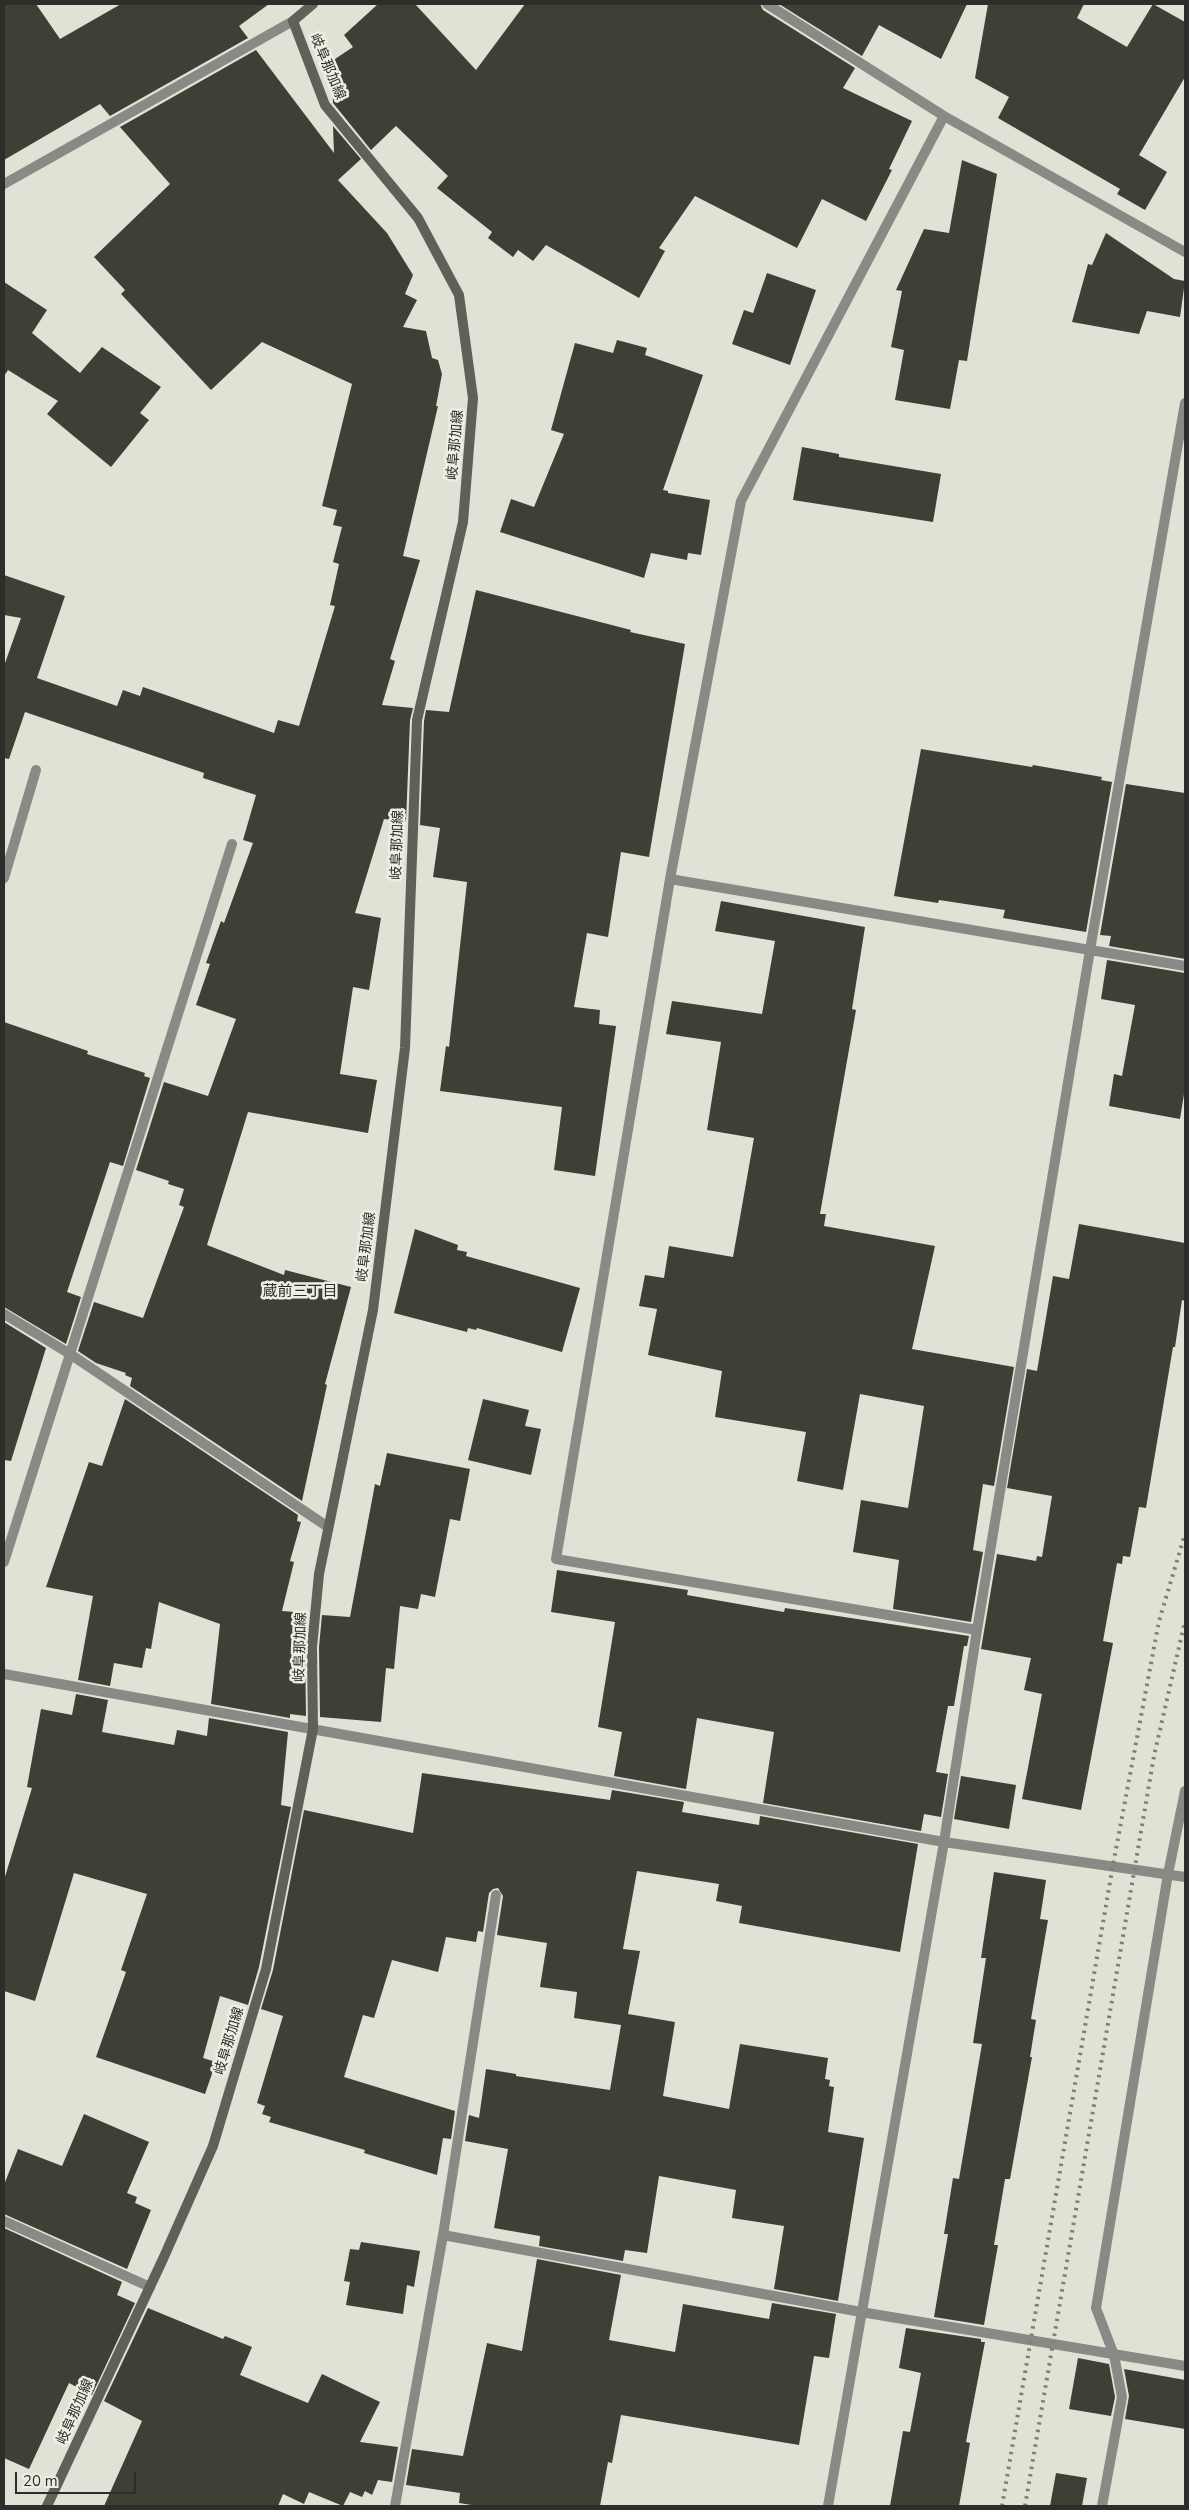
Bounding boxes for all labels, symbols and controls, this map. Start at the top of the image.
street label: 岐阜那加線 [306,32,348,102]
street label: 岐阜那加線 [445,409,467,481]
street label: 岐阜那加線 [388,810,408,880]
street label: 岐阜那加線 [354,1211,380,1283]
district label: 蔵前三丁目 [263,1283,337,1301]
street label: 岐阜那加線 [291,1612,311,1682]
street label: 岐阜那加線 [212,2005,248,2077]
street label: 岐阜那加線 [54,2377,98,2447]
scale bar [18,2462,139,2494]
text: 20 m [23,2471,58,2491]

